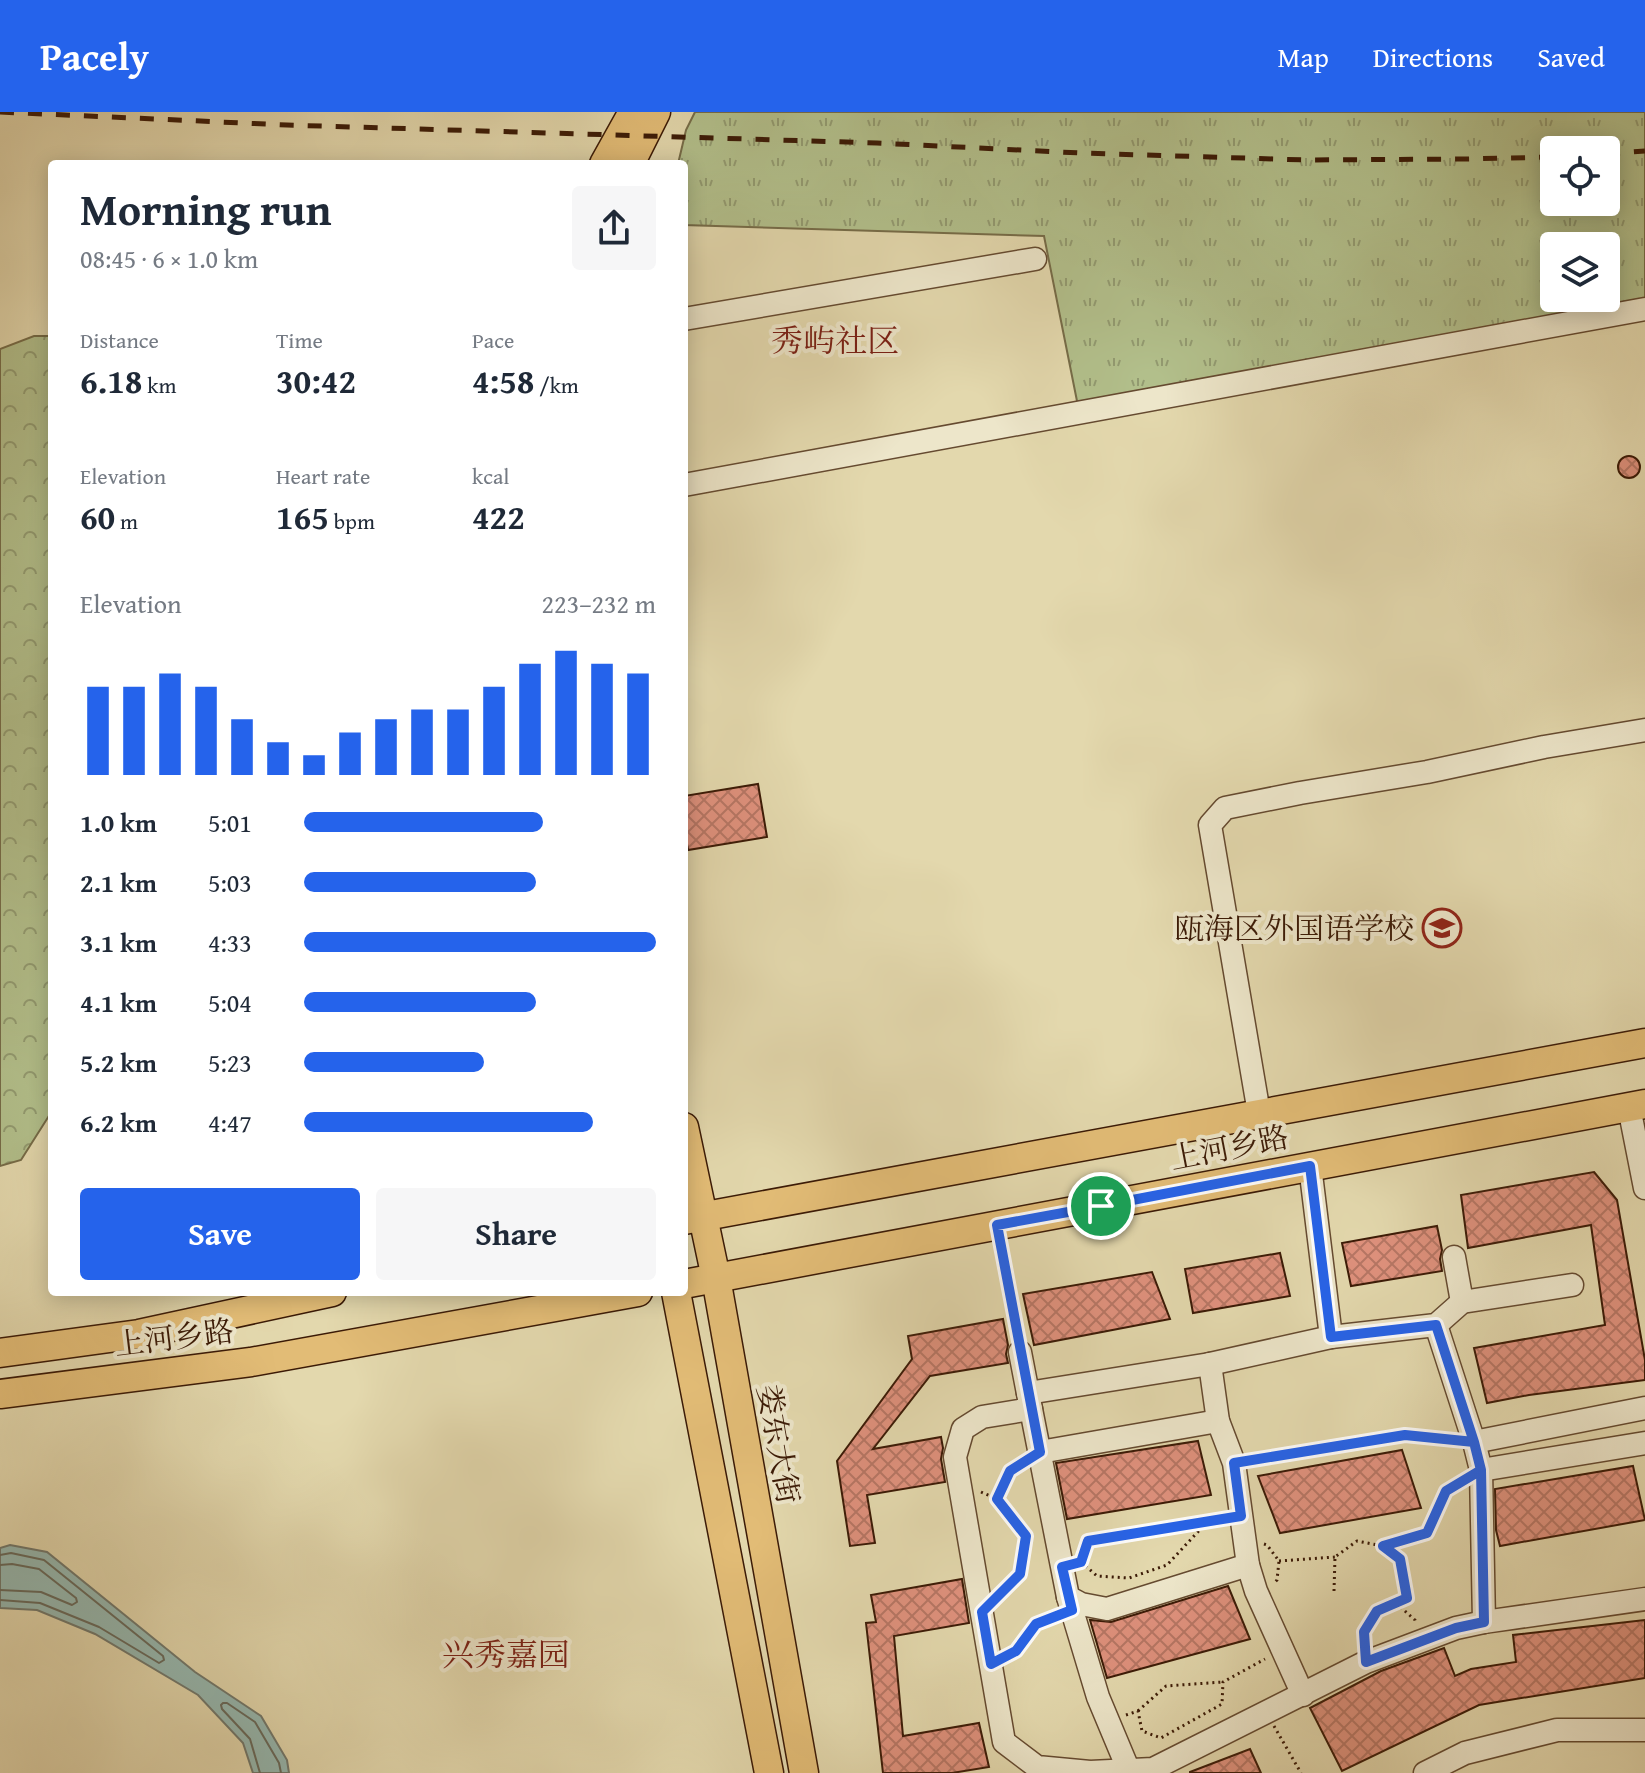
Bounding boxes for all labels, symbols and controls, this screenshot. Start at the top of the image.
text: Pacely [40,28,149,84]
text: Map [1277,36,1329,77]
text: Directions [1373,36,1493,77]
text: Saved [1537,36,1605,77]
map controls [1540,136,1620,312]
button: locate [1540,136,1620,216]
text: Morning run [80,177,331,241]
button: share [572,186,656,270]
button: layers [1540,232,1620,312]
text: 08:45 · 6 × 1.0 km [80,239,258,278]
district label: 秀屿社区 [771,317,899,364]
text: Distance [80,324,159,356]
text: Time [276,324,323,356]
text: Pace [472,324,514,356]
text: 6.18 [80,356,142,405]
text: 30:42 [276,356,356,405]
text: 4:58 [472,356,534,405]
text: km [142,369,176,401]
text: /km [534,369,579,401]
text: Elevation [80,460,166,492]
text: Heart rate [276,460,370,492]
text: kcal [472,460,510,492]
text: 60 [80,492,115,541]
text: 165 [276,492,329,541]
text: 422 [472,492,525,541]
text: m [115,505,138,537]
text: bpm [329,505,375,537]
text: Elevation [80,584,182,623]
text: 223–232 m [542,584,656,623]
text: 1.0 km [80,803,157,842]
text: 5:01 [208,803,252,842]
text: 2.1 km [80,863,157,902]
text: 5:03 [208,863,252,902]
place label: 瓯海区外国语学校 [1174,906,1414,950]
school or university icon: 瓯海区外国语学校 [1421,907,1463,949]
text: 3.1 km [80,923,157,962]
text: 4:33 [208,923,252,962]
text: 4.1 km [80,983,157,1022]
text: 5:04 [208,983,252,1022]
text: 5.2 km [80,1043,157,1082]
text: 5:23 [208,1043,252,1082]
text: 6.2 km [80,1103,157,1142]
text: 4:47 [208,1103,252,1142]
street label: 上河乡路 [1166,1114,1292,1180]
pin [1067,1172,1135,1240]
icon: arrive [1079,1184,1123,1228]
button: Save [80,1188,360,1280]
button: Share [376,1188,656,1280]
street label: 上河乡路 [112,1308,236,1366]
street label: 娄东大街 [747,1381,811,1507]
district label: 兴秀嘉园 [442,1631,570,1678]

